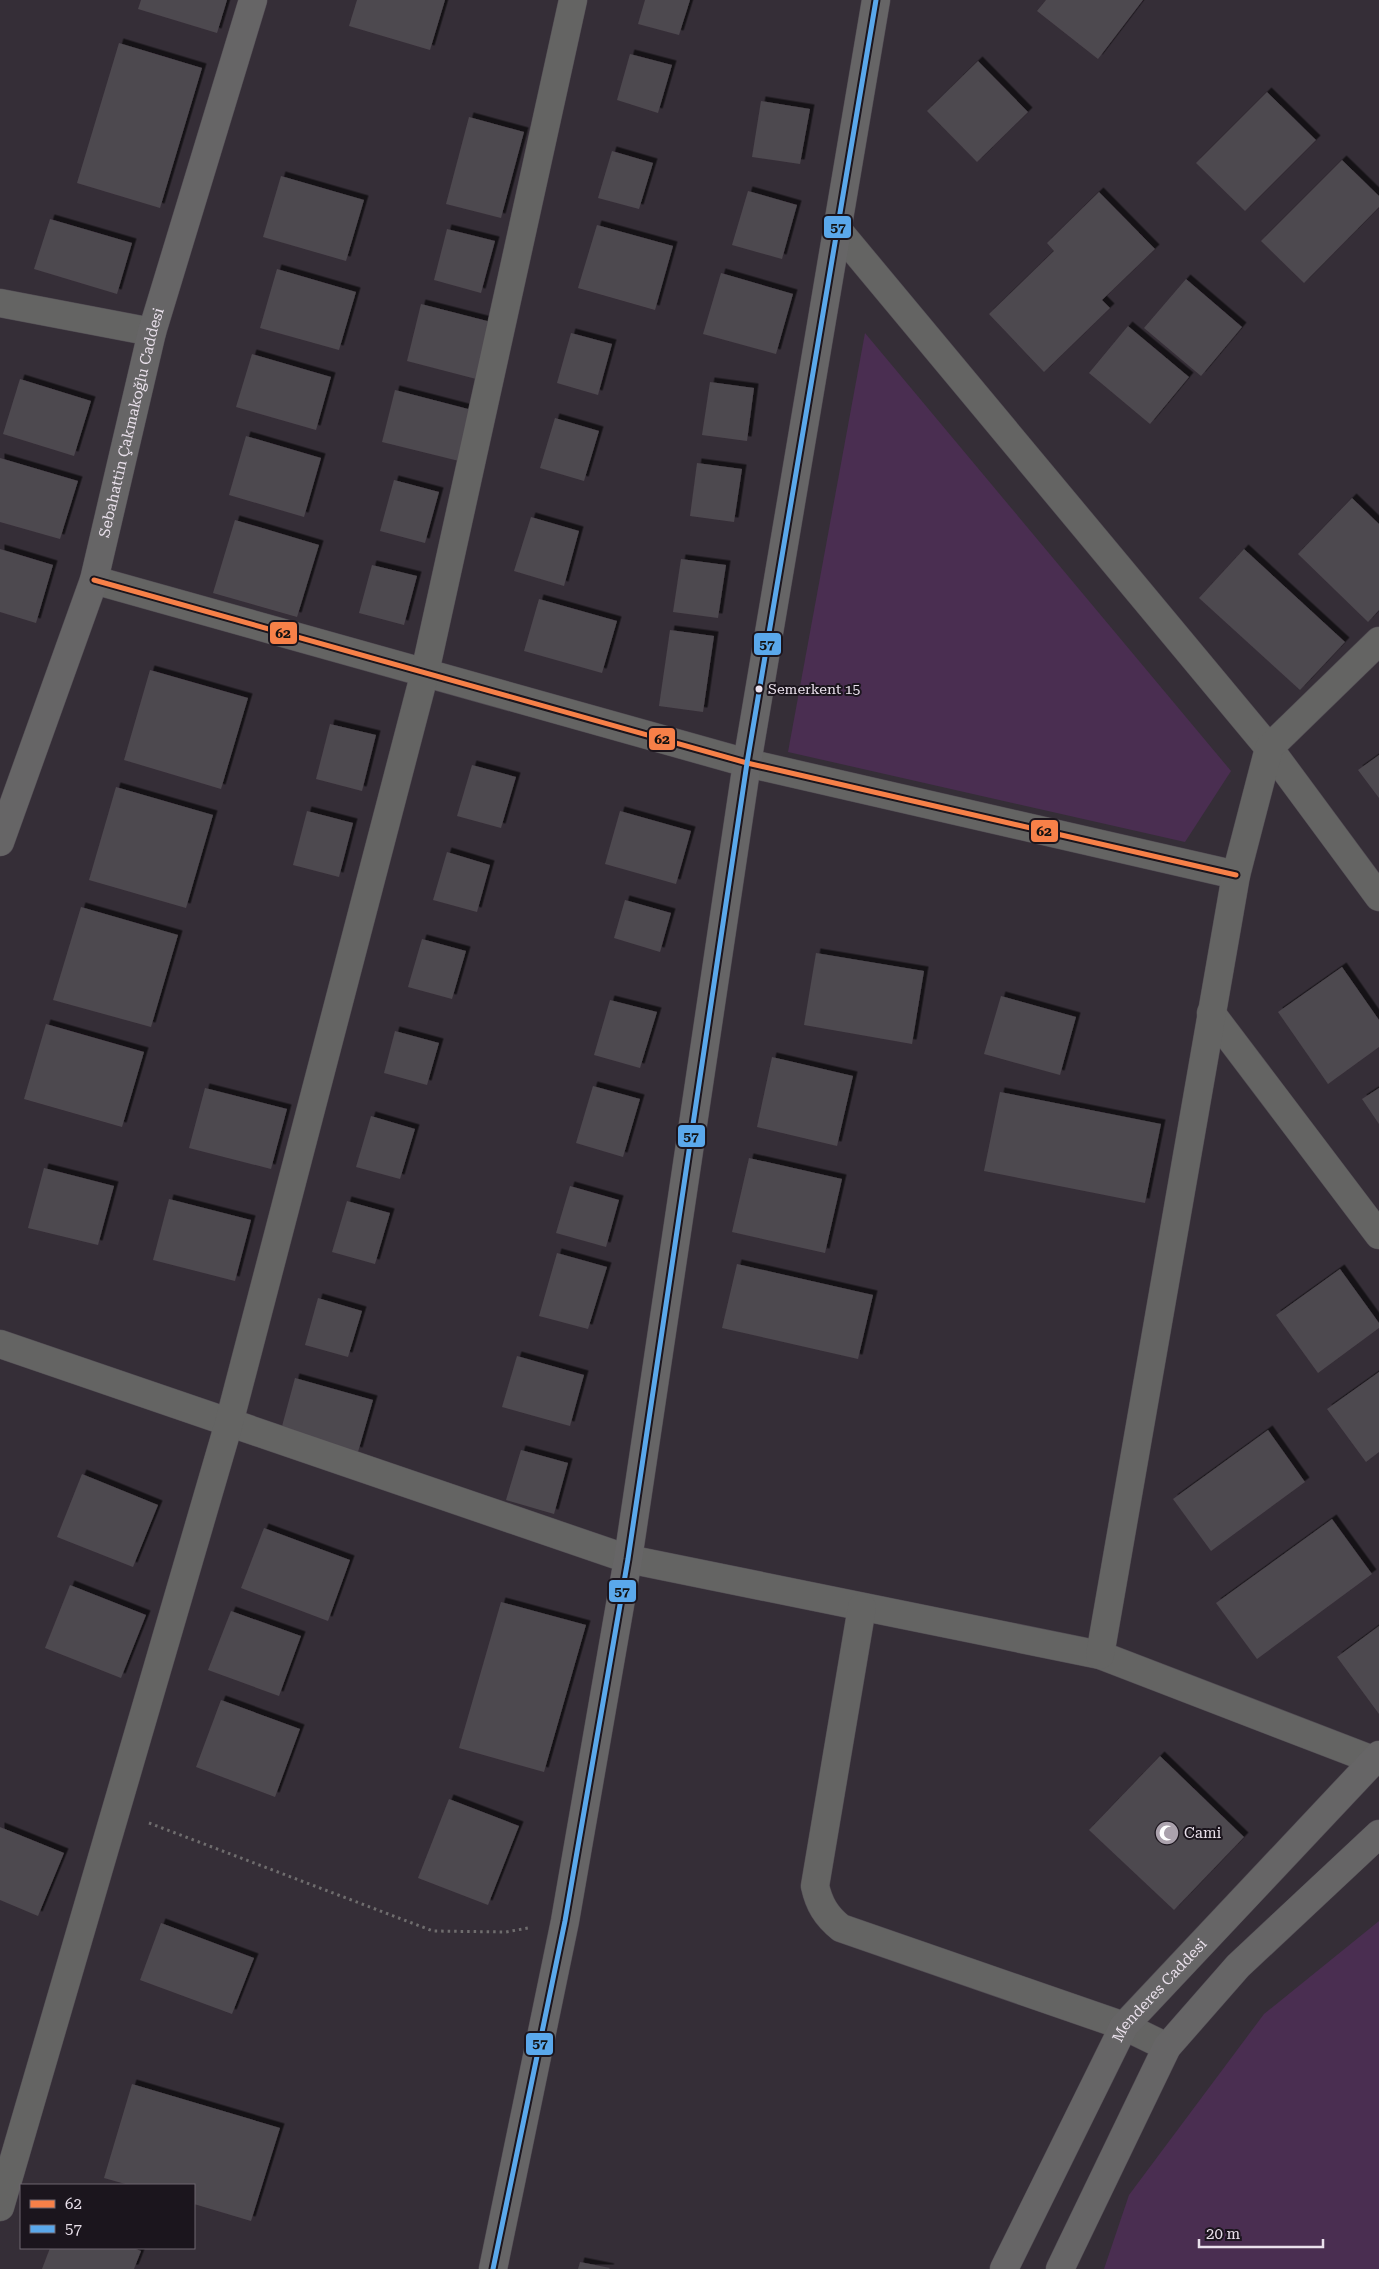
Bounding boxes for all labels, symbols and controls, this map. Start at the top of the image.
line badge: 57 [823,215,852,239]
text: 57 [830,219,846,235]
street label: Sebahattin Çakmakoğlu Caddesi [95,305,168,539]
line badge: 62 [269,621,298,645]
text: 62 [275,625,291,641]
line badge: 57 [753,632,782,656]
text: 57 [759,636,775,652]
place label: Semerkent 15 [768,681,861,697]
marker: Semerkent 15 [754,684,764,694]
line badge: 62 [648,727,676,751]
text: 62 [654,731,670,747]
line badge: 62 [1030,819,1059,843]
text: 62 [1036,823,1052,839]
line badge: 57 [677,1124,706,1148]
text: 57 [683,1128,699,1144]
line badge: 57 [608,1579,637,1603]
text: 57 [614,1583,630,1599]
mosque icon: Cami [1154,1820,1180,1846]
place label: Cami [1184,1824,1222,1842]
street label: Menderes Caddesi [1109,1935,1211,2045]
line badge: 57 [525,2032,554,2056]
text: 57 [532,2035,548,2051]
legend [20,2184,195,2249]
text: 62 [65,2195,82,2213]
scale bar [1199,2216,1323,2248]
text: 57 [65,2220,82,2238]
text: 20 m [1206,2225,1241,2243]

